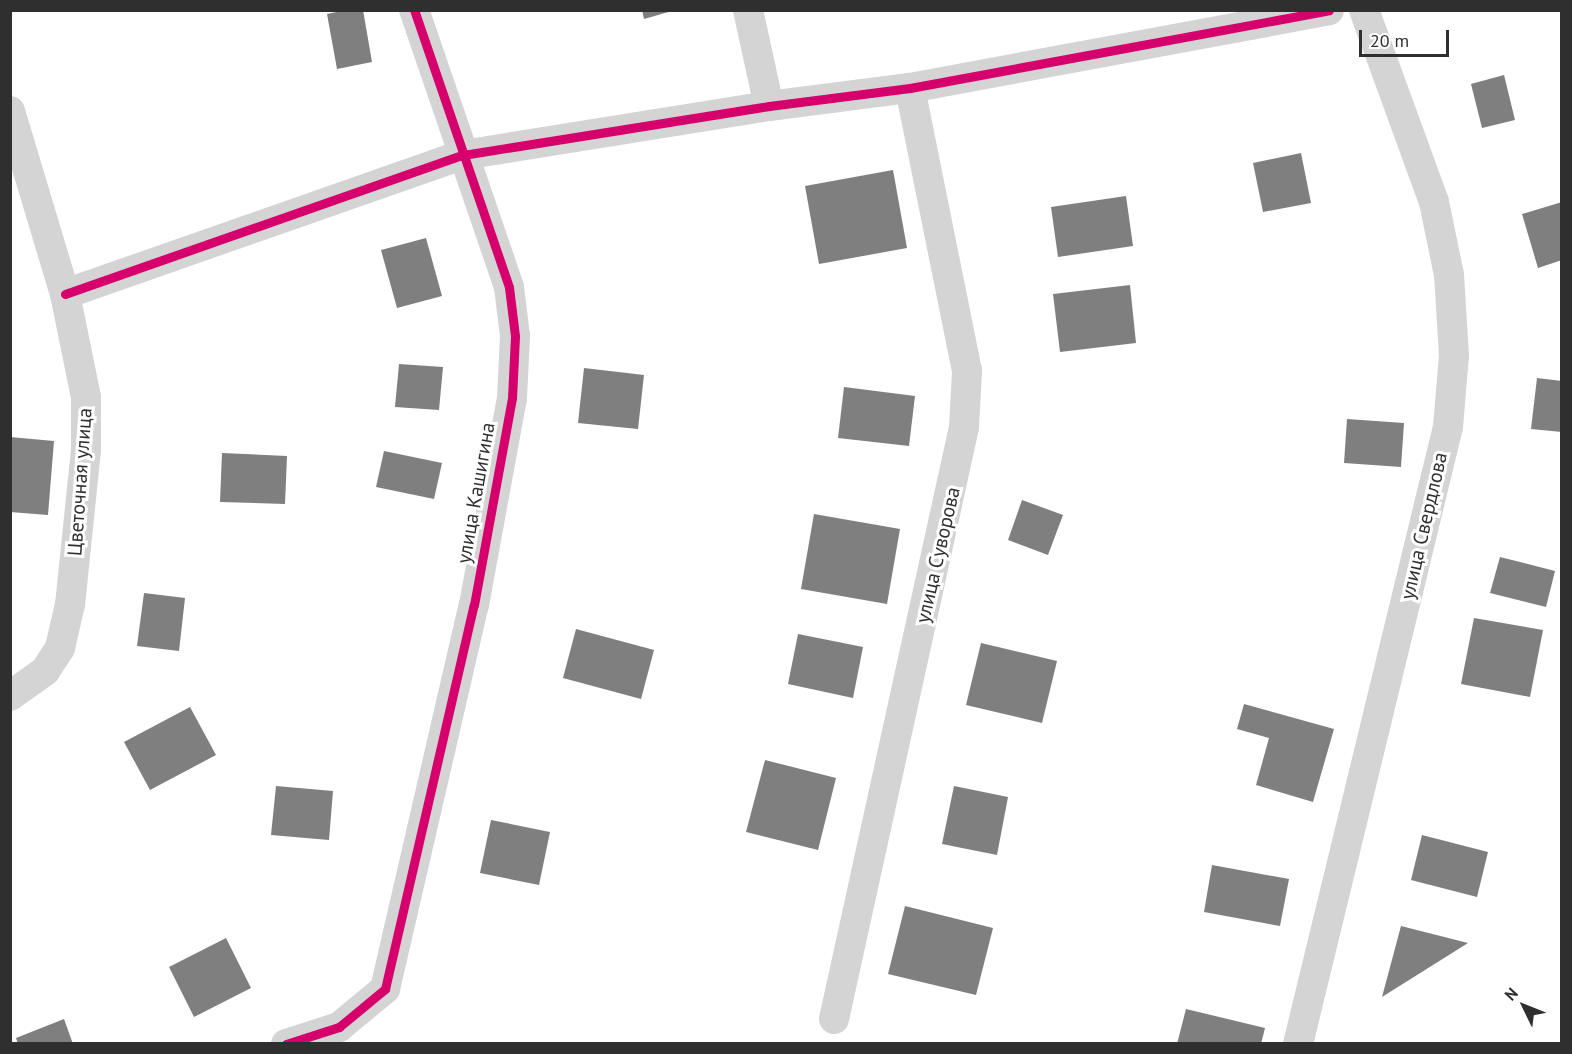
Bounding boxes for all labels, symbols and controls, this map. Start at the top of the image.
scale bar [1362,18,1452,56]
text: 20 m [1370,29,1409,52]
street label: Цветочная улица [63,407,97,557]
street label: улица Кашигина [452,420,500,566]
street label: улица Свердлова [1395,450,1453,602]
street label: улица Суворова [911,485,965,625]
north arrow [1494,976,1554,1036]
text: N [1500,983,1522,1004]

